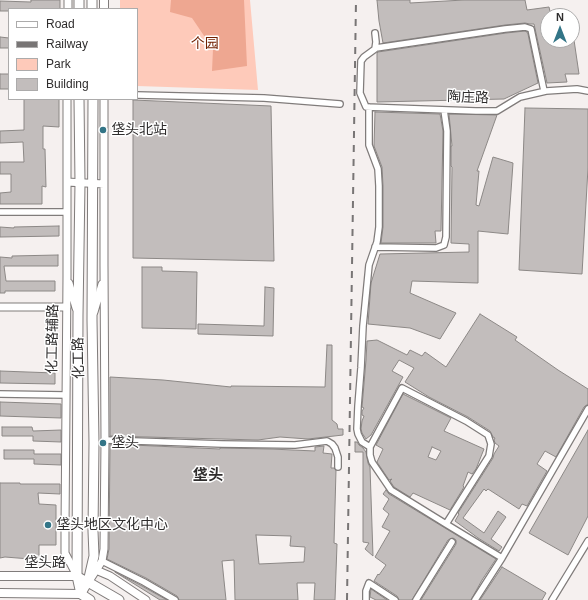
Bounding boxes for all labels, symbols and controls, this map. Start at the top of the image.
legend [8,8,138,100]
north arrow [540,8,580,48]
text: N [556,11,564,23]
text: Road [46,17,75,31]
park label: 个园 [191,36,219,52]
text: Railway [46,37,88,51]
text: Park [46,57,71,71]
text: Building [46,77,89,91]
street label: 陶庄路 [447,89,489,107]
place label: 垡头北站 [111,122,167,138]
marker: 垡头北站 [98,125,108,135]
street label: 化工路辅路 [44,304,62,374]
street label: 化工路 [70,337,88,379]
place label: 垡头 [111,435,139,451]
marker: 垡头 [98,438,108,448]
district label: 垡头 [193,467,223,485]
place label: 垡头地区文化中心 [56,517,168,533]
marker: 垡头地区文化中心 [43,520,53,530]
street label: 垡头路 [24,555,66,571]

